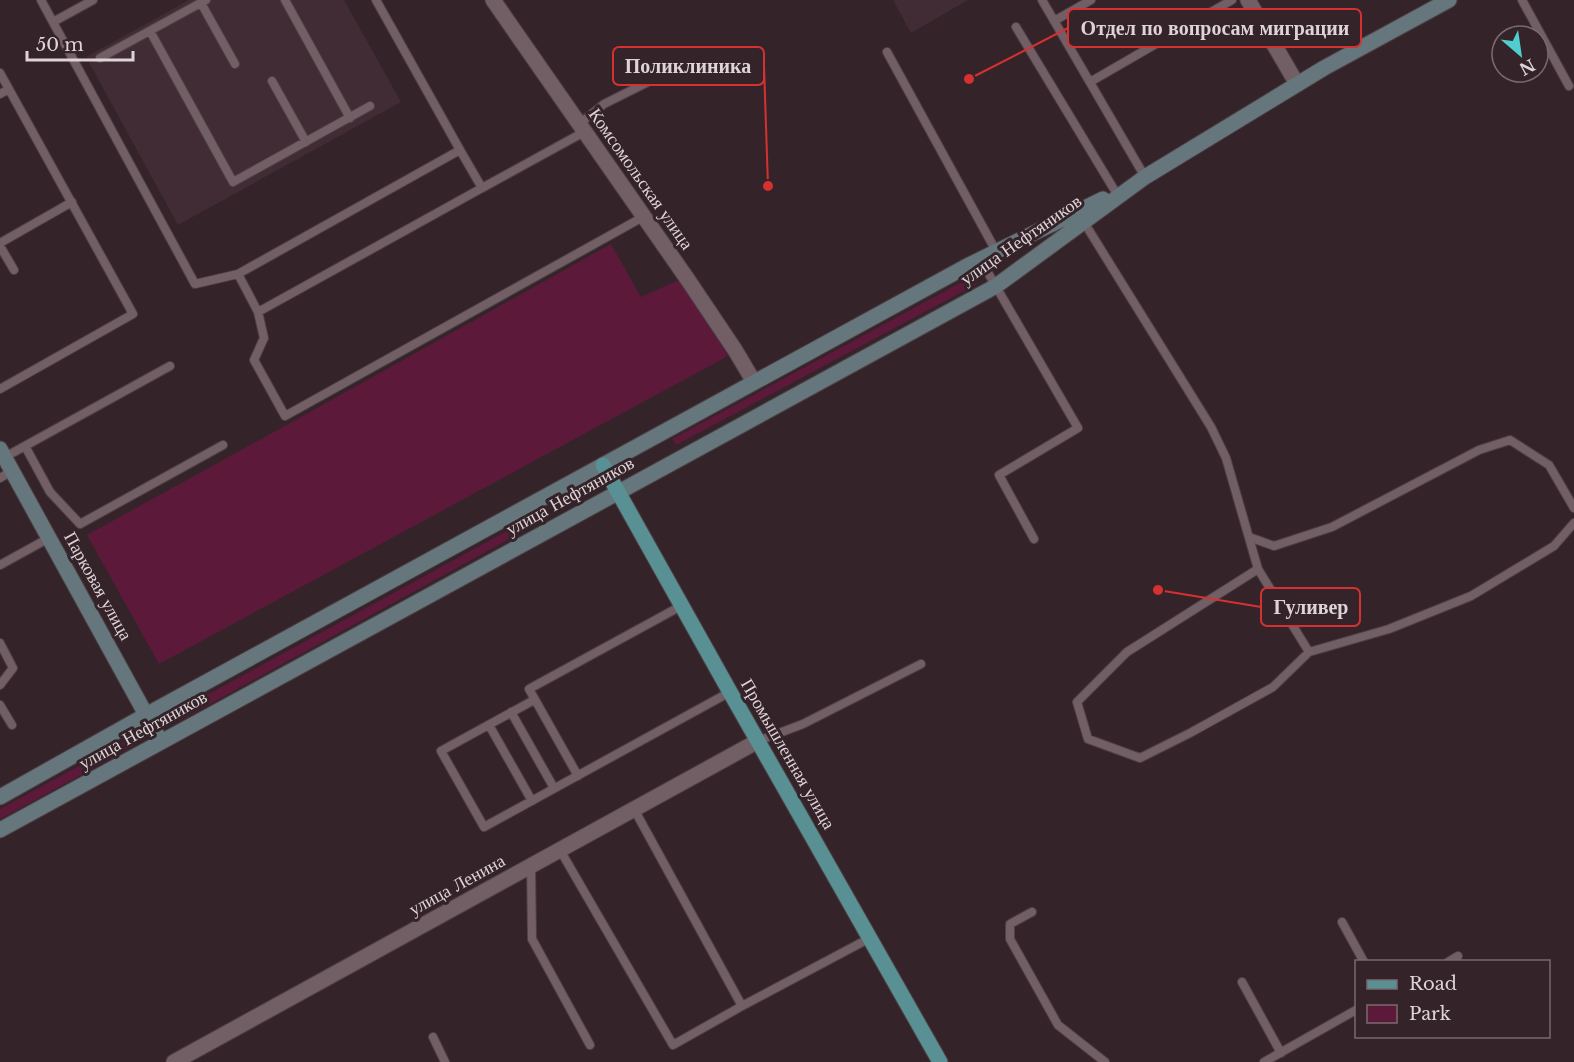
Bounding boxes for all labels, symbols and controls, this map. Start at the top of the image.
callout: Отдел по вопросам миграции [1068,9,1361,47]
text: Отдел по вопросам миграции [1081,16,1349,40]
scale bar [27,24,134,62]
north arrow [1490,24,1550,84]
text: 50 m [36,34,84,56]
callout: Поликлиника [613,47,764,85]
text: Поликлиника [625,54,751,78]
text: N [1516,55,1539,80]
street label: Комсомольская улица [584,104,698,254]
street label: улица Нефтяников [956,190,1086,290]
street label: улица Нефтяников [502,452,638,540]
street label: Парковая улица [59,528,137,644]
callout: Гуливер [1261,588,1360,626]
text: Гуливер [1273,595,1349,619]
street label: Промышленная улица [736,675,840,833]
street label: улица Нефтяников [75,686,211,774]
street label: улица Ленина [405,850,509,920]
legend [1355,960,1550,1038]
text: Road [1409,973,1457,995]
text: Park [1409,1003,1451,1025]

